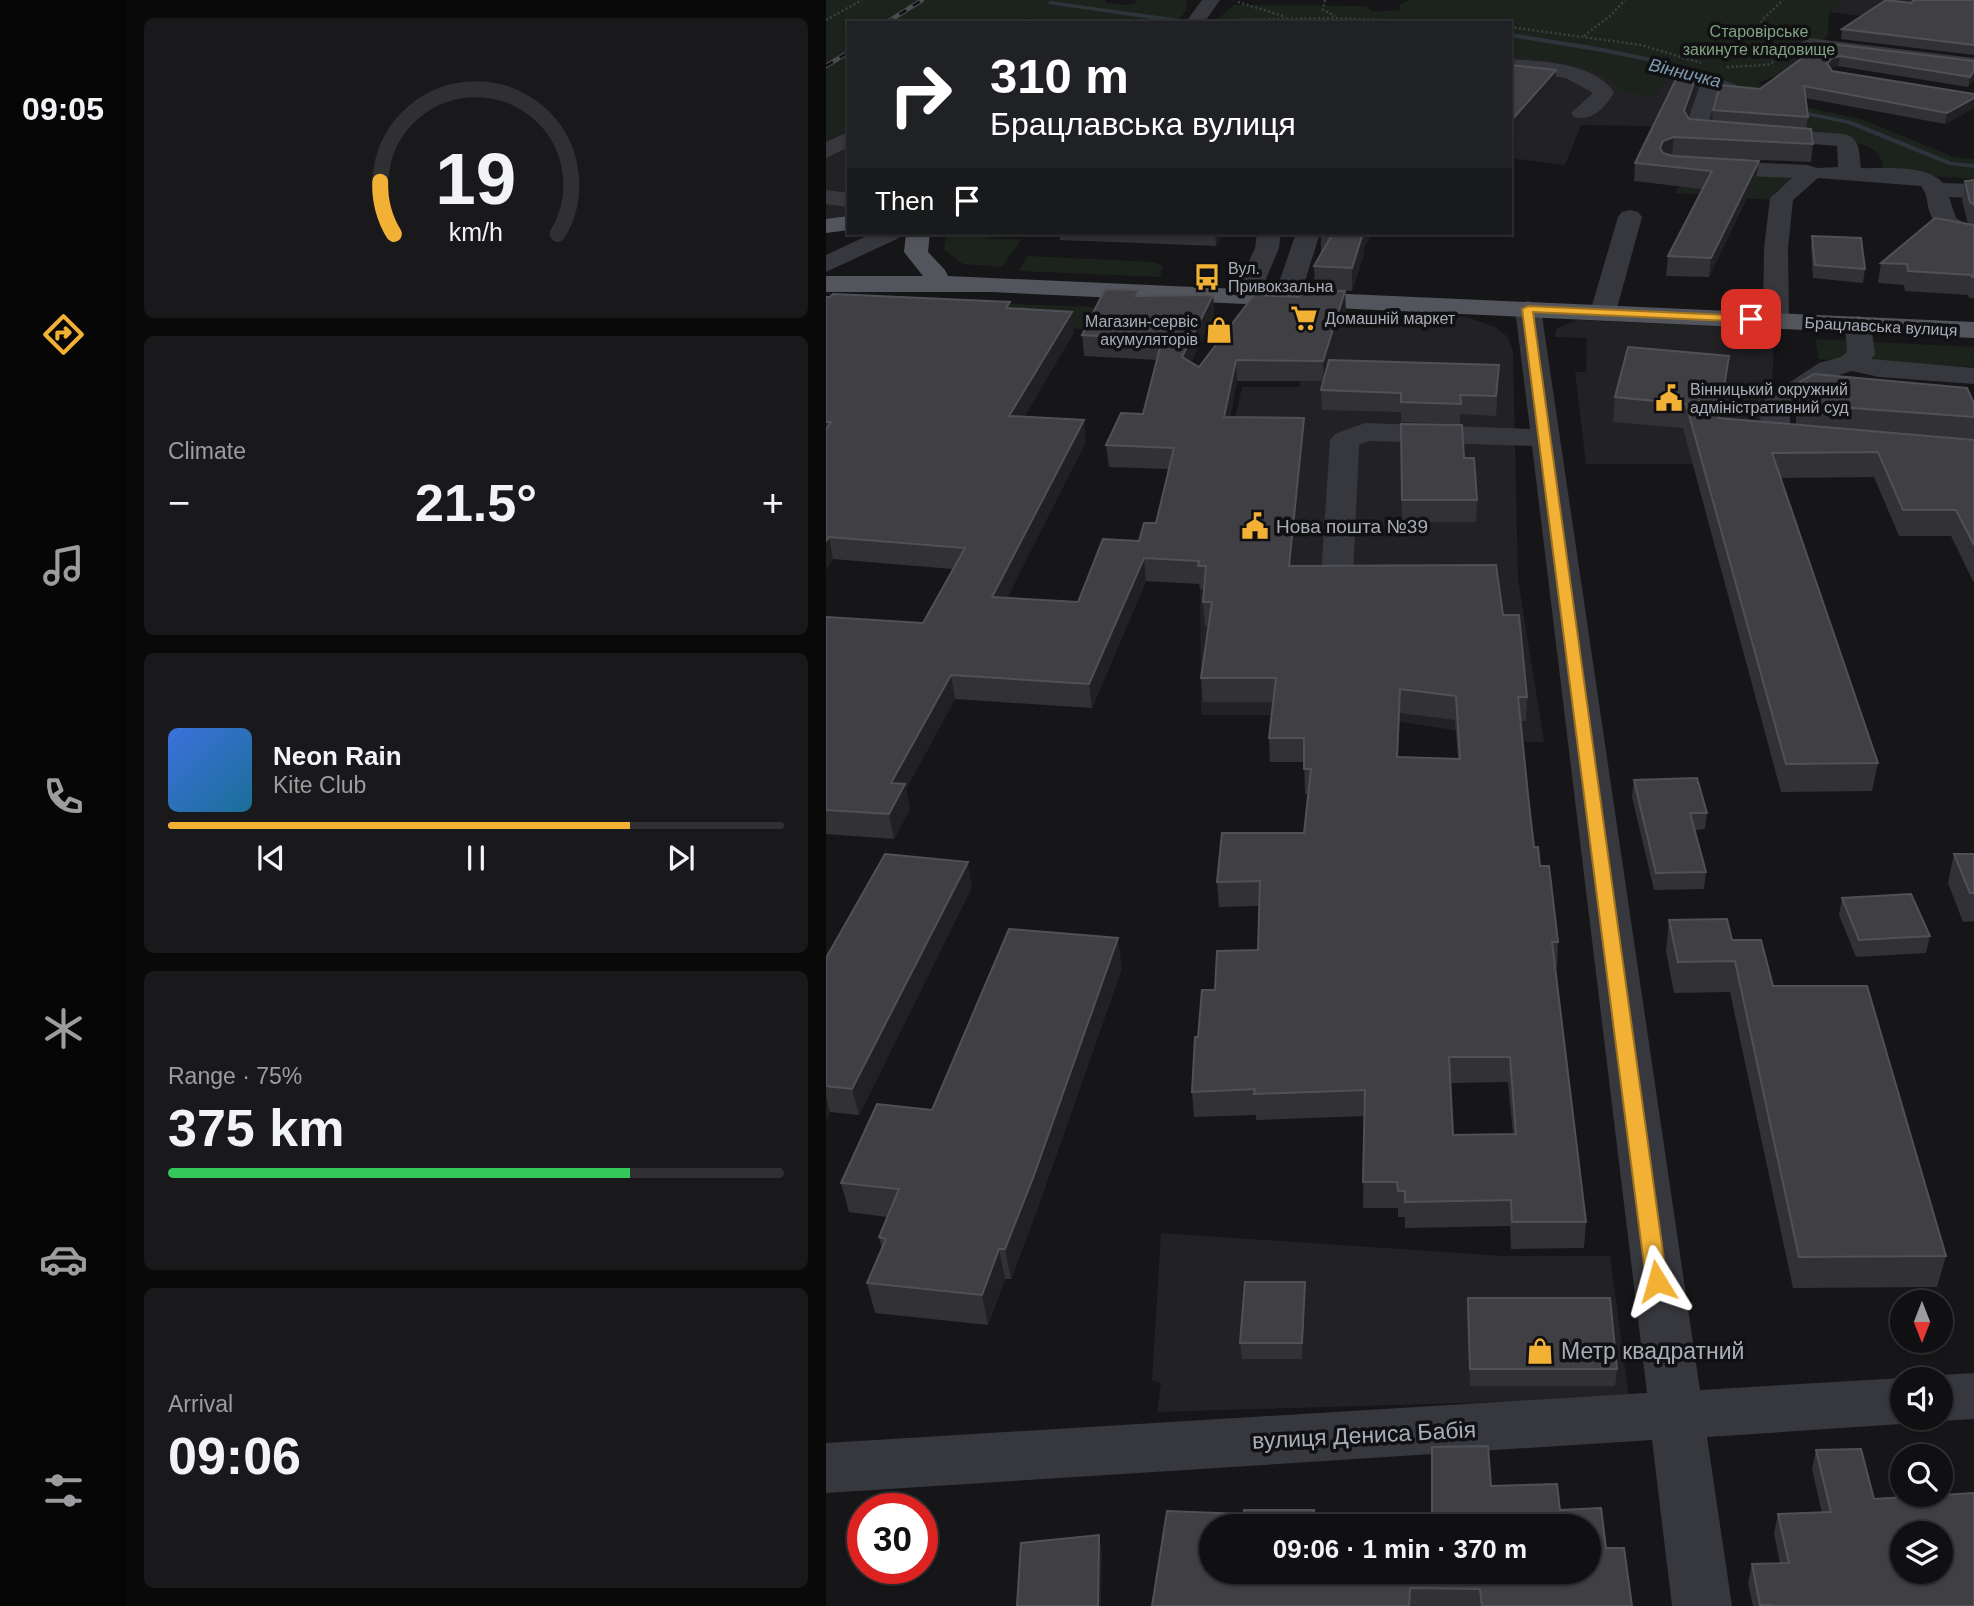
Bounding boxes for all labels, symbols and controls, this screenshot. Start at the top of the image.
park label: Старовірське закинуте кладовище [1683,23,1835,58]
icon: right [875,49,966,140]
text: 310 m [990,49,1129,103]
water label: Вінничка [1647,54,1723,92]
text: 09:05 [22,91,104,127]
text: Брацлавська вулиця [990,106,1296,142]
text: 19 [436,138,516,219]
icon: arrive [948,182,986,220]
text: Then [875,186,934,216]
text: km/h [449,218,503,246]
place label: Вул. Привокзальна [1228,260,1333,295]
bus stop icon: Вул. Привокзальна [1192,262,1222,292]
pin [1721,289,1781,349]
icon: arrive [1732,300,1770,338]
supermarket icon: Домашній маркет [1289,303,1319,333]
icon: directions [39,310,88,359]
place label: Домашній маркет [1325,310,1456,327]
place label: Магазин-сервіс акумуляторів [1085,313,1198,348]
street label: Брацлавська вулиця [1804,314,1958,339]
shop icon: Магазин-сервіс акумуляторів [1204,315,1234,345]
place label: Вінницький окружний адміністративний суд [1690,381,1849,416]
public building icon: Вінницький окружний адміністративний суд [1654,383,1684,413]
text: Climate [168,438,246,464]
text: 21.5° [415,474,537,532]
text: − [168,482,190,524]
text: + [762,482,784,524]
public building icon: Нова пошта №39 [1240,511,1270,541]
place label: Нова пошта №39 [1276,516,1428,537]
icon: music [39,541,88,590]
text: Neon Rain [273,741,402,771]
icon: phone [39,772,88,821]
text: Kite Club [273,772,366,798]
icon: previous [252,839,290,877]
icon: pause [457,839,495,877]
icon: next [662,839,700,877]
icon: climate [39,1004,88,1053]
text: Range · 75% [168,1063,302,1089]
text: 375 km [168,1099,344,1157]
icon: car [39,1235,88,1284]
position arrow [1620,1244,1694,1318]
north arrow [1890,1290,1953,1353]
map controls [1890,1290,1953,1584]
shop icon: Метр квадратний [1525,1336,1555,1366]
place label: Метр квадратний [1561,1338,1744,1364]
button: sound [1890,1367,1953,1430]
text: Arrival [168,1391,233,1417]
street label: вулиця Дениса Бабія [1251,1416,1477,1454]
text: 09:06 [168,1427,301,1485]
button: search [1890,1444,1953,1507]
icon: filters [39,1466,88,1515]
speed limit sign: 30 [847,1493,938,1584]
button: layers [1890,1521,1953,1584]
text: 09:06 · 1 min · 370 m [1273,1534,1527,1564]

